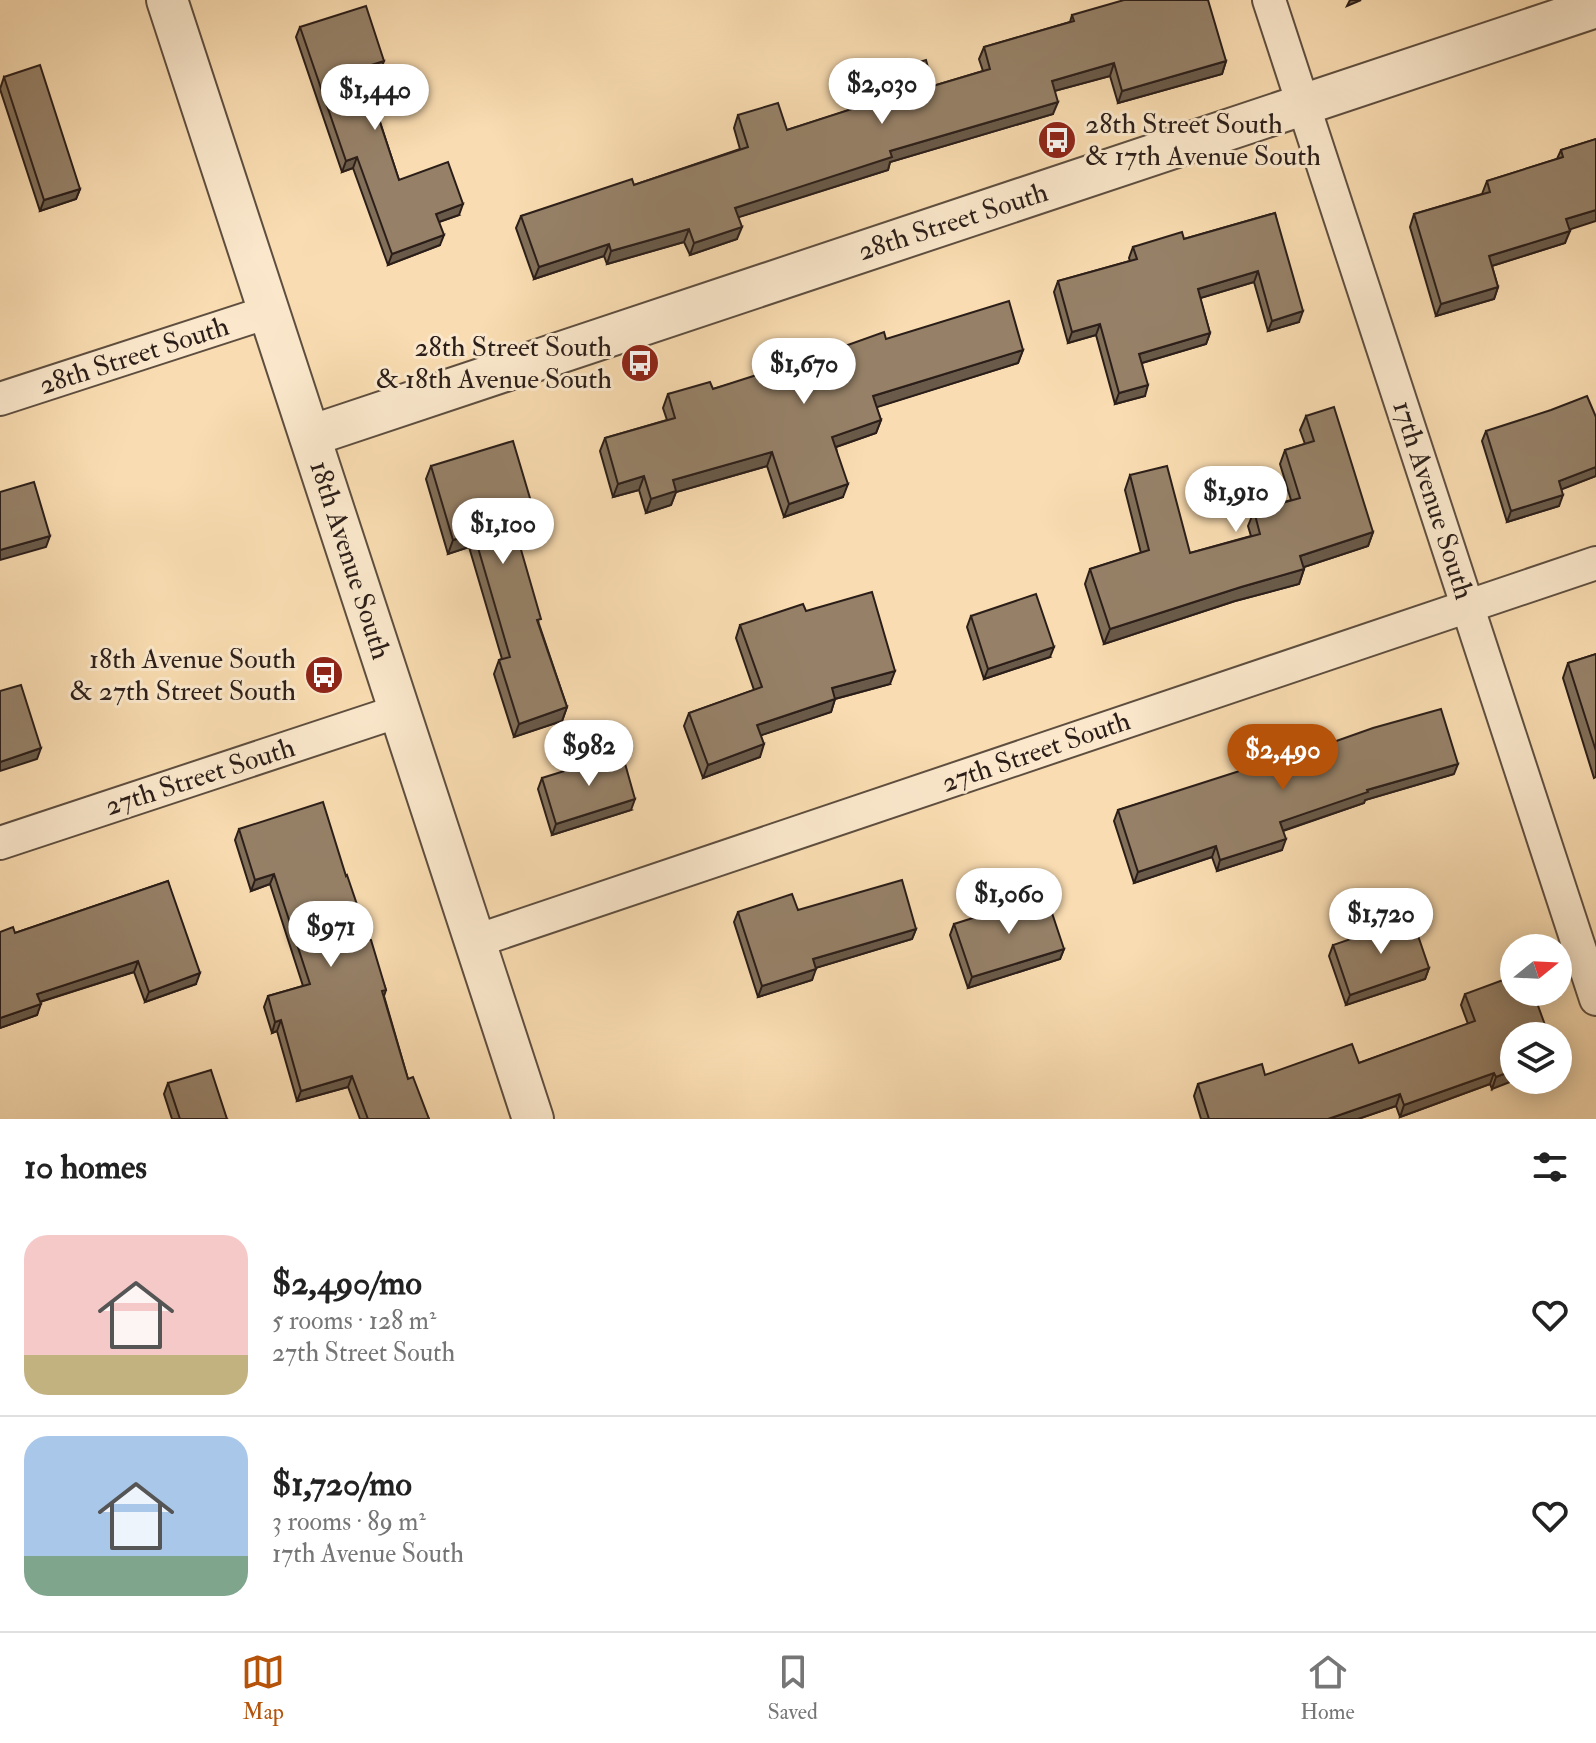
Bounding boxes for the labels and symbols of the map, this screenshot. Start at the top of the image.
pin: $2,030 [817,58,947,126]
pin: $1,440 [310,64,440,132]
place label: 28th Street South & 17th Avenue South [1085,107,1321,174]
bus stop icon: 28th Street South & 17th Avenue South [1036,119,1078,161]
street label: 28th Street South [854,175,1053,269]
street label: 28th Street South [35,309,234,403]
place label: 28th Street South & 18th Avenue South [376,330,612,397]
pin: $1,670 [739,338,869,406]
bus stop icon: 28th Street South & 18th Avenue South [619,342,661,384]
street label: 17th Avenue South [1384,396,1482,604]
street label: 18th Avenue South [301,456,399,664]
pin: $1,910 [1171,466,1301,534]
pin: $1,100 [438,498,568,566]
place label: 18th Avenue South & 27th Street South [69,642,296,709]
bus stop icon: 18th Avenue South & 27th Street South [303,654,345,696]
street label: 27th Street South [937,703,1135,801]
pin: $982 [542,720,636,788]
pin: $2,490 [1218,724,1348,792]
street label: 27th Street South [101,730,299,824]
pin: $1,060 [944,868,1074,936]
pin: $1,720 [1316,888,1446,956]
pin: $971 [284,901,378,969]
north arrow [1500,934,1572,1006]

